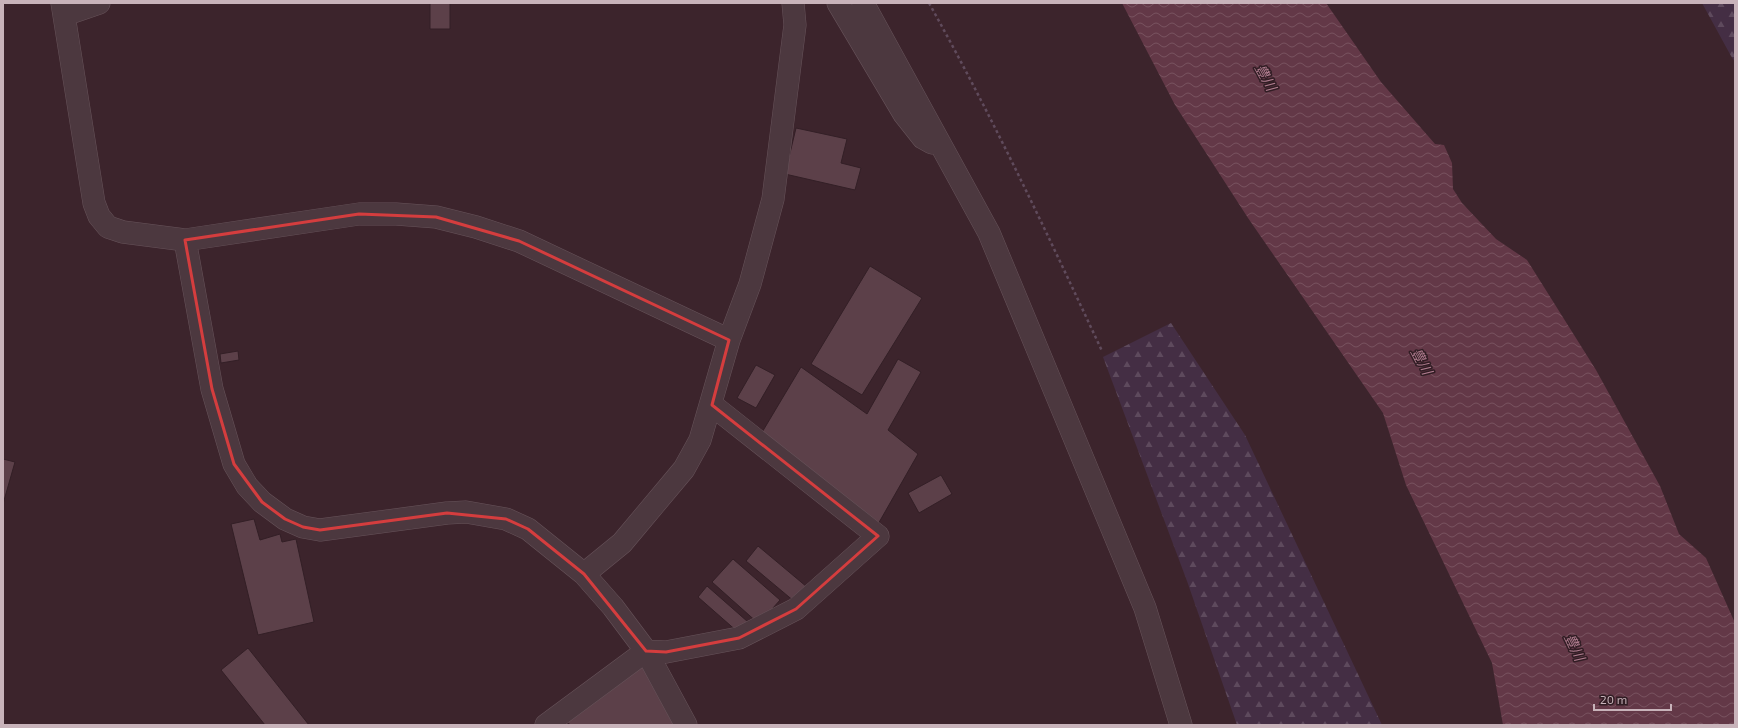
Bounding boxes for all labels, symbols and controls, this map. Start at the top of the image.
water label: 豊川 [1252,61,1281,95]
water label: 豊川 [1408,345,1437,379]
water label: 豊川 [1561,631,1590,665]
scale bar [1594,686,1671,712]
text: 20 m [1600,692,1627,706]

